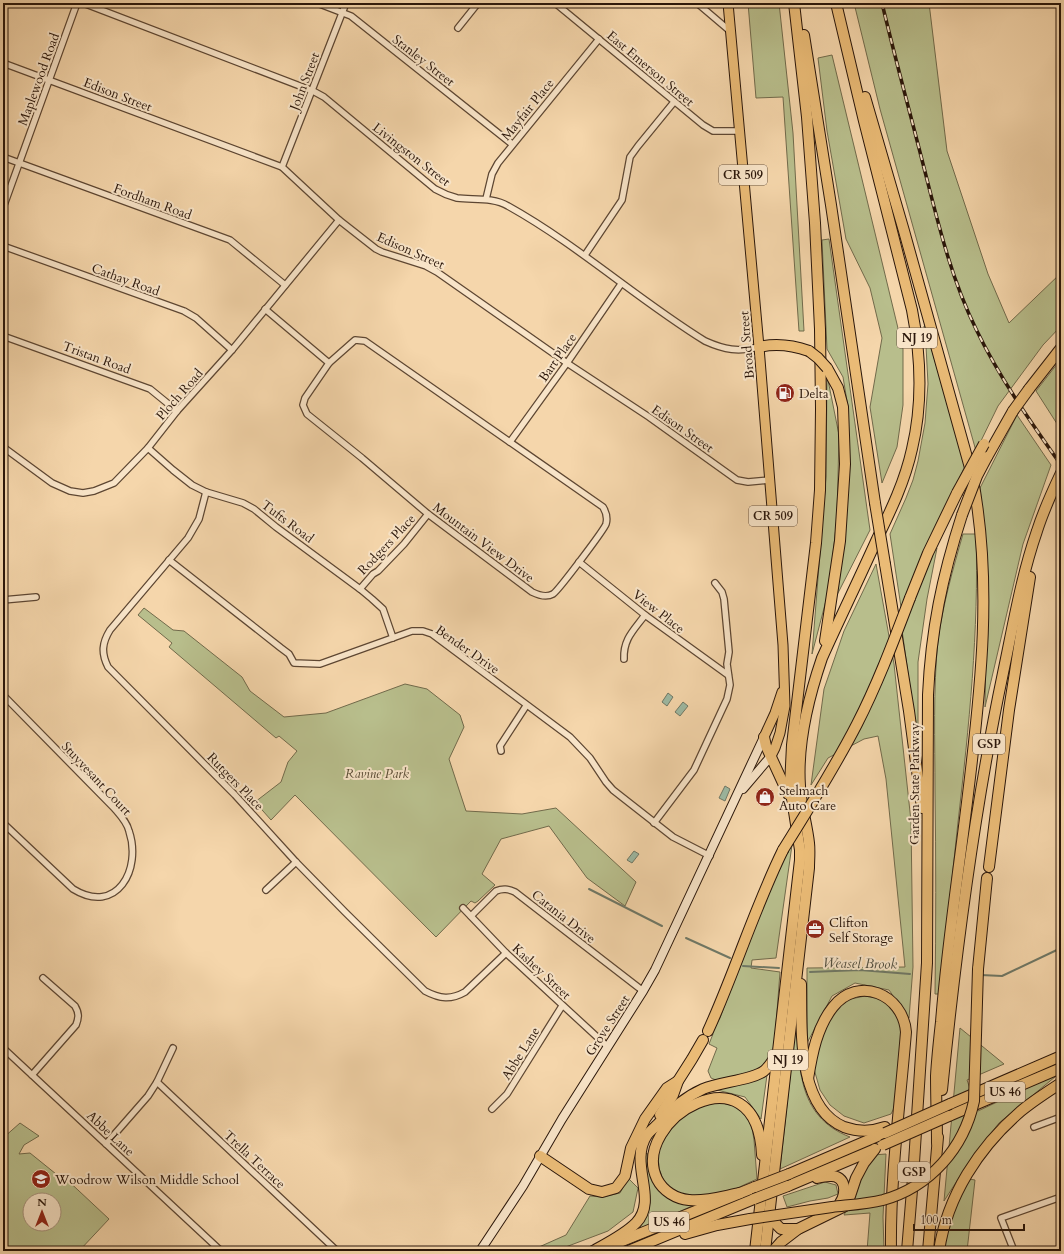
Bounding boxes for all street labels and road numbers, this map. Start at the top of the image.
street label: East Emerson Street [603,27,698,111]
street label: Maplewood Road [14,30,64,128]
street label: Stanley Street [388,31,458,91]
street label: John Street [285,50,324,115]
street label: Edison Street [81,74,155,116]
street label: Mayfair Place [497,75,558,144]
street label: Livingston Street [369,119,454,191]
road number: CR 509 [719,165,767,185]
street label: Fordham Road [111,179,194,224]
street label: Edison Street [374,228,447,274]
street label: Cathay Road [89,259,162,301]
street label: Broad Street [735,310,759,380]
road number: NJ 19 [897,328,937,348]
street label: Bart Place [535,330,581,385]
street label: Tristan Road [60,337,133,379]
street label: Ploch Road [152,365,207,424]
street label: Edison Street [648,401,717,457]
street label: Tufts Road [258,496,317,547]
street label: Mountain View Drive [429,499,538,587]
road number: CR 509 [749,506,797,526]
street label: Rodgers Place [354,510,420,579]
street label: View Place [629,586,688,638]
street label: Bender Drive [432,621,503,679]
street label: Garden State Parkway [906,723,924,845]
road number: GSP [973,734,1005,754]
street label: Stuyvesant Court [57,738,135,820]
street label: Rutgers Place [203,749,268,815]
street label: Catania Drive [528,886,599,948]
street label: Kashey Street [508,940,575,1004]
street label: Grove Street [581,992,634,1060]
street label: Abbe Lane [497,1024,544,1083]
road number: NJ 19 [768,1050,808,1070]
road number: US 46 [985,1082,1025,1102]
street label: Abbe Lane [82,1107,138,1161]
street label: Trella Terrace [220,1126,289,1193]
road number: GSP [898,1162,930,1182]
road number: US 46 [649,1212,689,1232]

